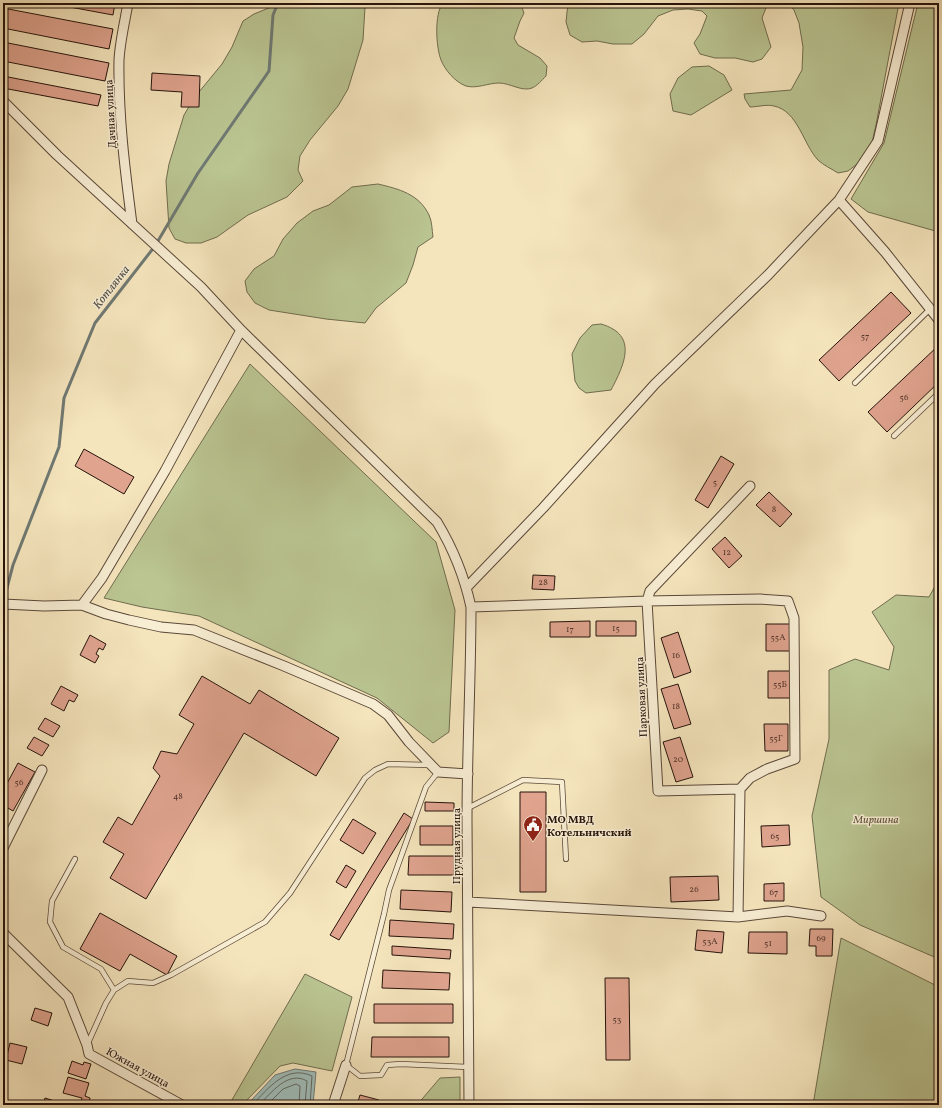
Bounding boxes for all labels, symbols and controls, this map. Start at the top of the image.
street label: Дачная улица [102,78,121,149]
water label: Котлянка [90,262,134,313]
house number: 57 [861,330,869,343]
house number: 56 [900,391,909,404]
house number: 5 [713,476,717,489]
house number: 8 [772,503,777,516]
house number: 12 [723,546,731,559]
house number: 28 [538,576,548,589]
house number: 15 [612,622,620,635]
house number: 17 [566,623,574,636]
house number: 55А [771,631,786,644]
house number: 16 [672,649,680,662]
street label: Парковая улица [633,656,652,737]
house number: 55Б [773,678,788,691]
house number: 18 [672,700,680,713]
house number: 55Г [769,732,783,745]
house number: 20 [673,753,684,766]
house number: 56 [15,776,24,789]
house number: 48 [173,790,183,803]
street label: Прудная улица [450,807,465,884]
place label: МО МВД Котельничский [547,813,632,841]
park label: Миршина [852,813,899,828]
public building icon: МО МВД Котельничский [522,814,544,842]
house number: 65 [771,830,779,843]
house number: 26 [689,883,699,896]
house number: 67 [770,886,778,899]
house number: 69 [816,932,826,945]
house number: 53А [702,935,718,948]
house number: 51 [764,937,772,950]
house number: 53 [613,1013,622,1026]
street label: Южная улица [103,1045,172,1092]

